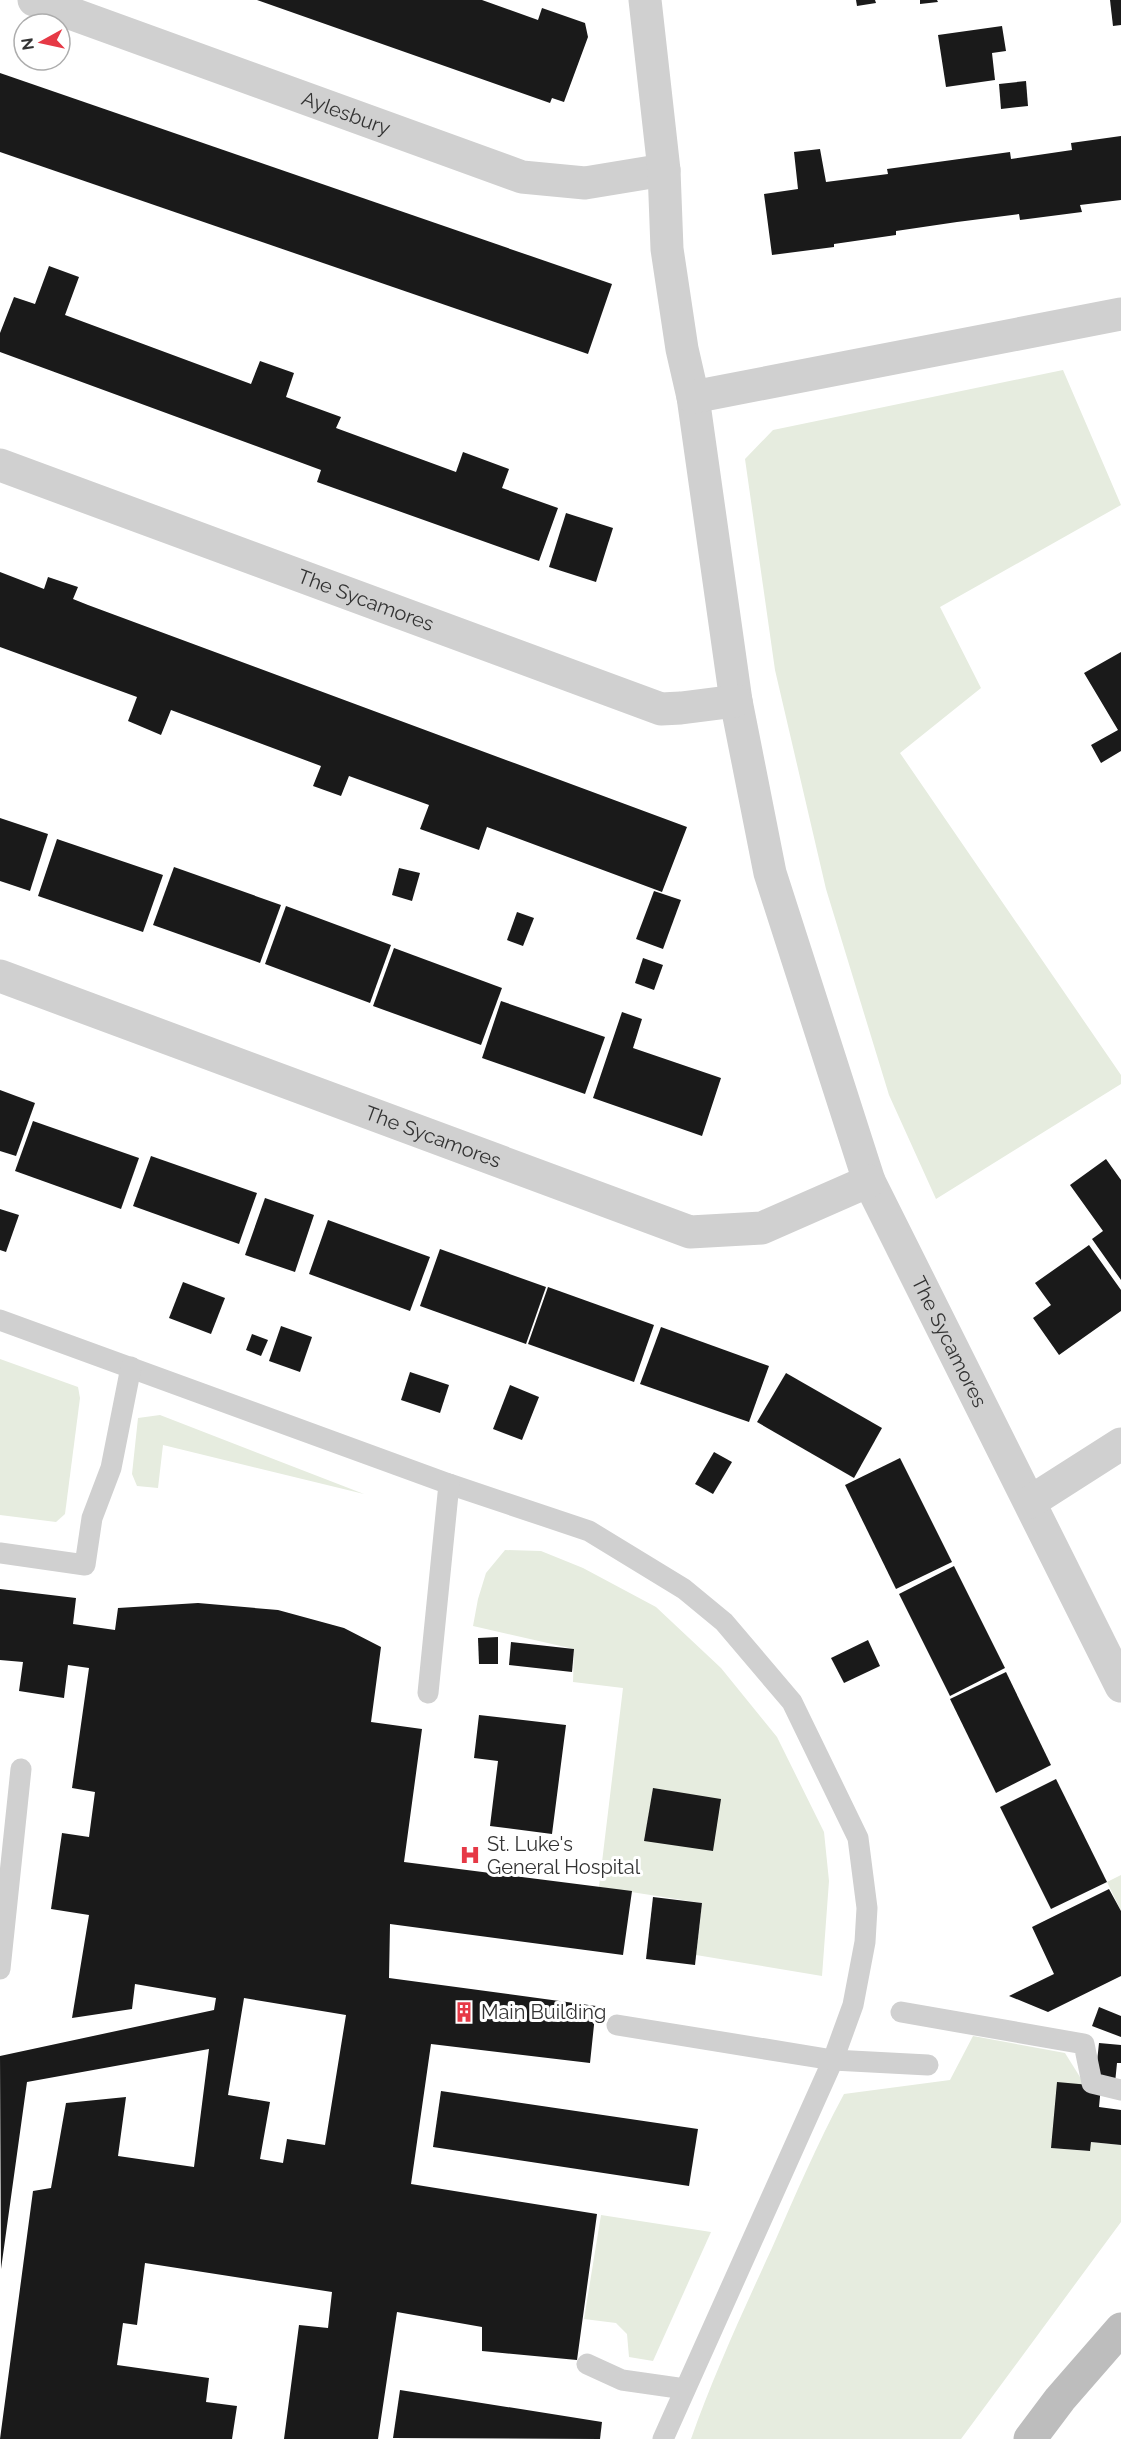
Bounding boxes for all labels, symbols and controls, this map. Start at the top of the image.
north arrow [12,12,72,72]
text: N [17,37,38,51]
street label: Aylesbury [298,86,394,140]
street label: The Sycamores [294,564,437,636]
street label: The Sycamores [362,1101,505,1173]
street label: The Sycamores [906,1272,992,1411]
place label: St. Luke's General Hospital [487,1832,641,1879]
hospital icon: St. Luke's General Hospital [458,1843,482,1867]
building icon: Main Building [452,2000,476,2024]
place label: Main Building [481,2000,606,2024]

